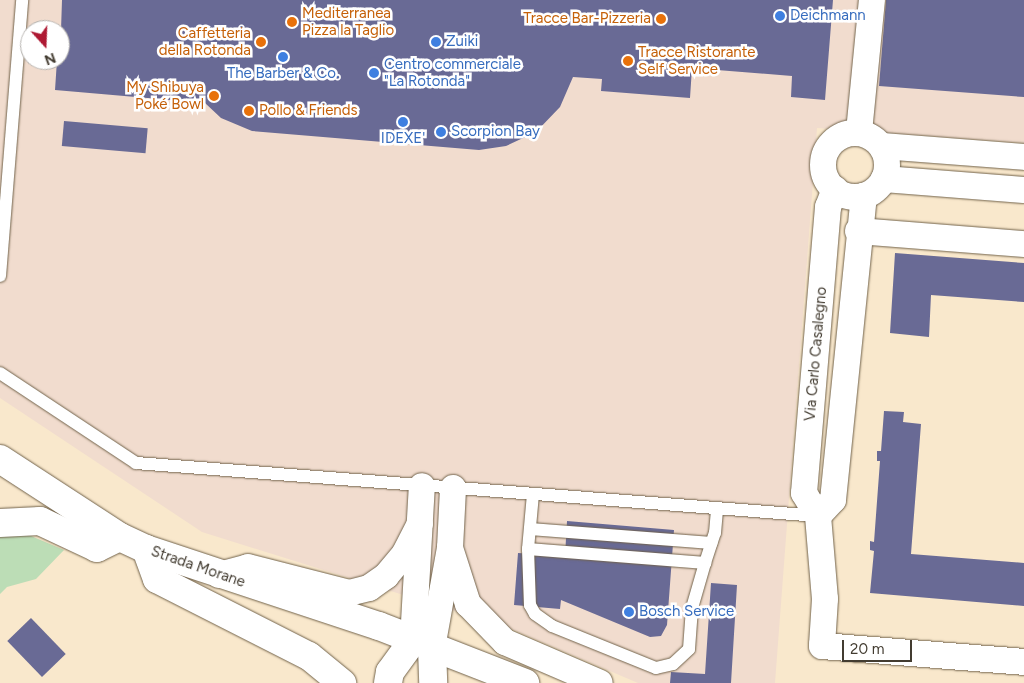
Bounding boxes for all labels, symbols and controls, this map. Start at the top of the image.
place label: Mediterranea Pizza la Taglio [302,4,394,39]
place label: Deichmann [790,7,866,25]
place label: Tracce Bar-Pizzeria [523,10,651,28]
marker: Deichmann [774,10,786,22]
marker: Tracce Bar-Pizzeria [655,13,667,25]
marker: Mediterranea Pizza la Taglio [286,16,298,28]
north arrow [20,20,70,70]
place label: Caffetteria della Rotonda [159,24,251,59]
place label: Zuiki [446,33,478,51]
marker: Caffetteria della Rotonda [255,36,267,48]
marker: Zuiki [430,36,442,48]
place label: Tracce Ristorante Self Service [638,43,756,78]
text: N [42,49,58,68]
marker: The Barber & Co. [277,51,289,63]
place label: Centro commerciale "La Rotonda" [384,55,521,90]
marker: Tracce Ristorante Self Service [622,55,634,67]
place label: The Barber & Co. [227,65,339,83]
marker: Centro commerciale "La Rotonda" [368,67,380,79]
place label: My Shibuya Poké Bowl [126,78,204,113]
marker: My Shibuya Poké Bowl [208,90,220,102]
place label: Pollo & Friends [259,102,357,120]
marker: Pollo & Friends [243,105,255,117]
marker: IDEXE' [397,116,409,128]
place label: Scorpion Bay [451,123,540,141]
marker: Scorpion Bay [435,126,447,138]
place label: IDEXE' [381,130,425,148]
street label: Via Carlo Casalegno [801,286,831,422]
street label: Strada Morane [149,542,247,592]
place label: Bosch Service [639,603,734,621]
marker: Bosch Service [623,606,635,618]
scale bar [844,630,914,662]
text: 20 m [850,640,884,658]

